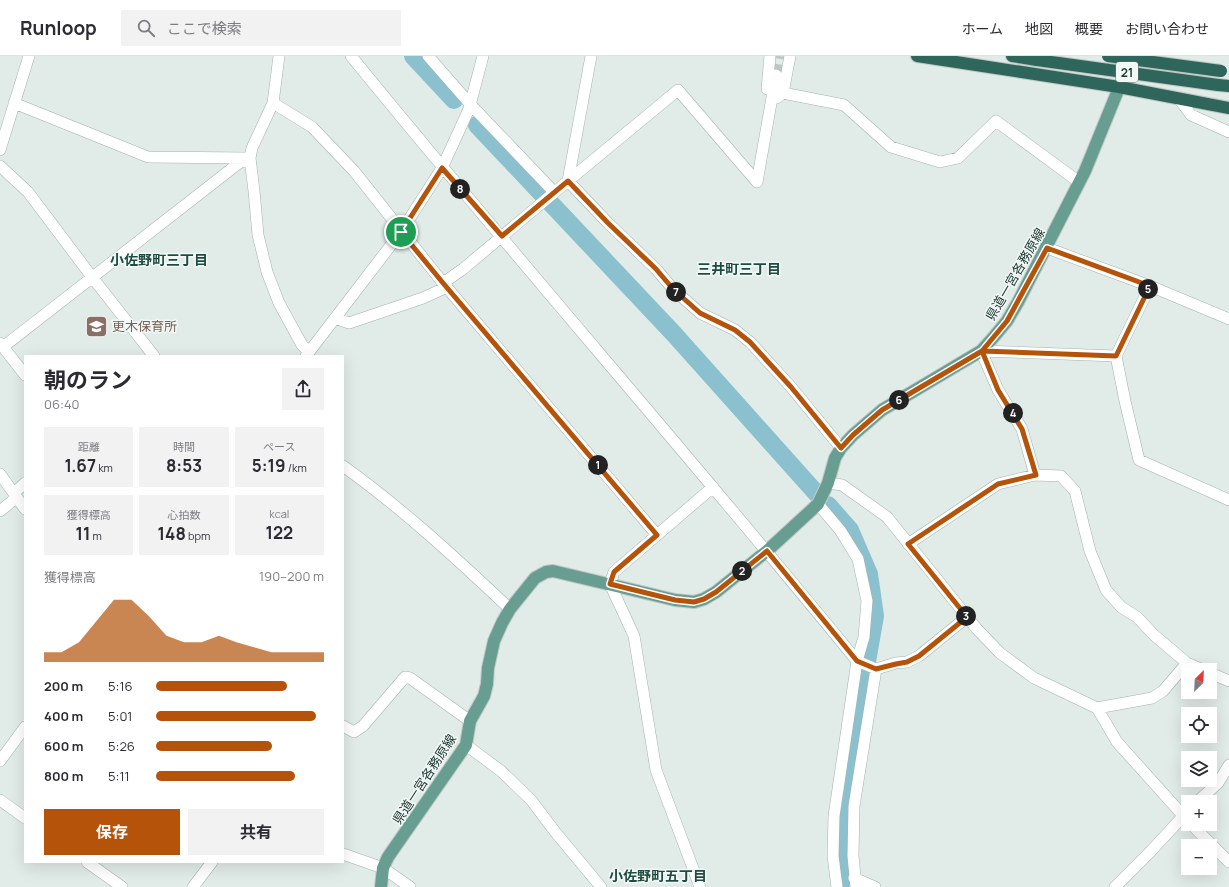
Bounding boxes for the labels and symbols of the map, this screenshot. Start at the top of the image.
road number: 21 [1116,62,1138,82]
pin: 8 [450,179,470,199]
pin [384,215,418,249]
street label: 県道一宮各務原線 [981,224,1049,324]
district label: 小佐野町三丁目 [110,250,208,269]
district label: 三井町三丁目 [697,259,781,278]
pin: 5 [1138,279,1158,299]
pin: 7 [666,282,686,302]
school or university icon: 更木保育所 [83,313,109,339]
place label: 更木保育所 [112,317,177,335]
pin: 6 [889,390,909,410]
pin: 4 [1003,403,1023,423]
pin: 1 [588,455,608,475]
pin: 2 [732,561,752,581]
pin: 3 [956,606,976,626]
north arrow [1181,663,1217,699]
street label: 県道一宮各務原線 [388,730,460,828]
district label: 小佐野町五丁目 [609,866,707,885]

